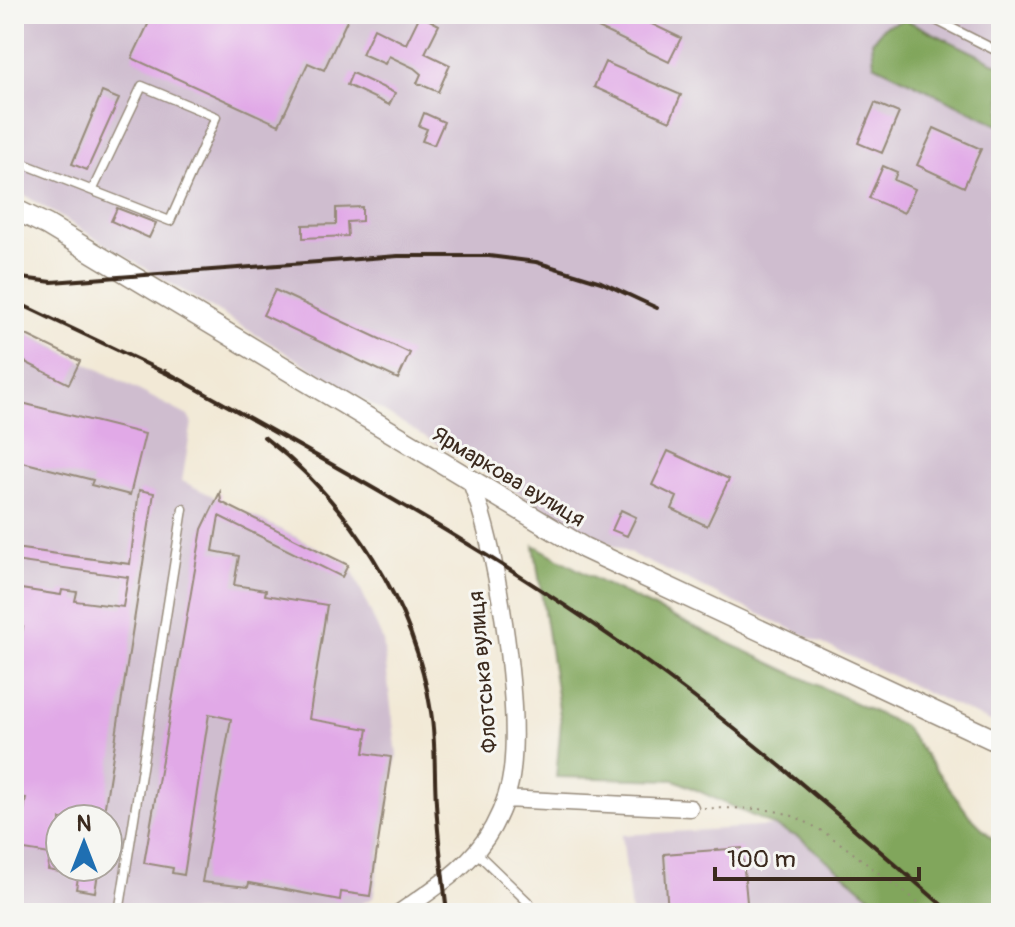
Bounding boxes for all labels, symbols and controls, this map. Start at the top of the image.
street label: Ярмаркова вулиця [427,420,590,533]
street label: Флотська вулиця [462,590,504,754]
north arrow [44,803,124,883]
text: N [77,810,92,838]
scale bar [715,831,919,881]
text: 100 m [727,845,796,874]

